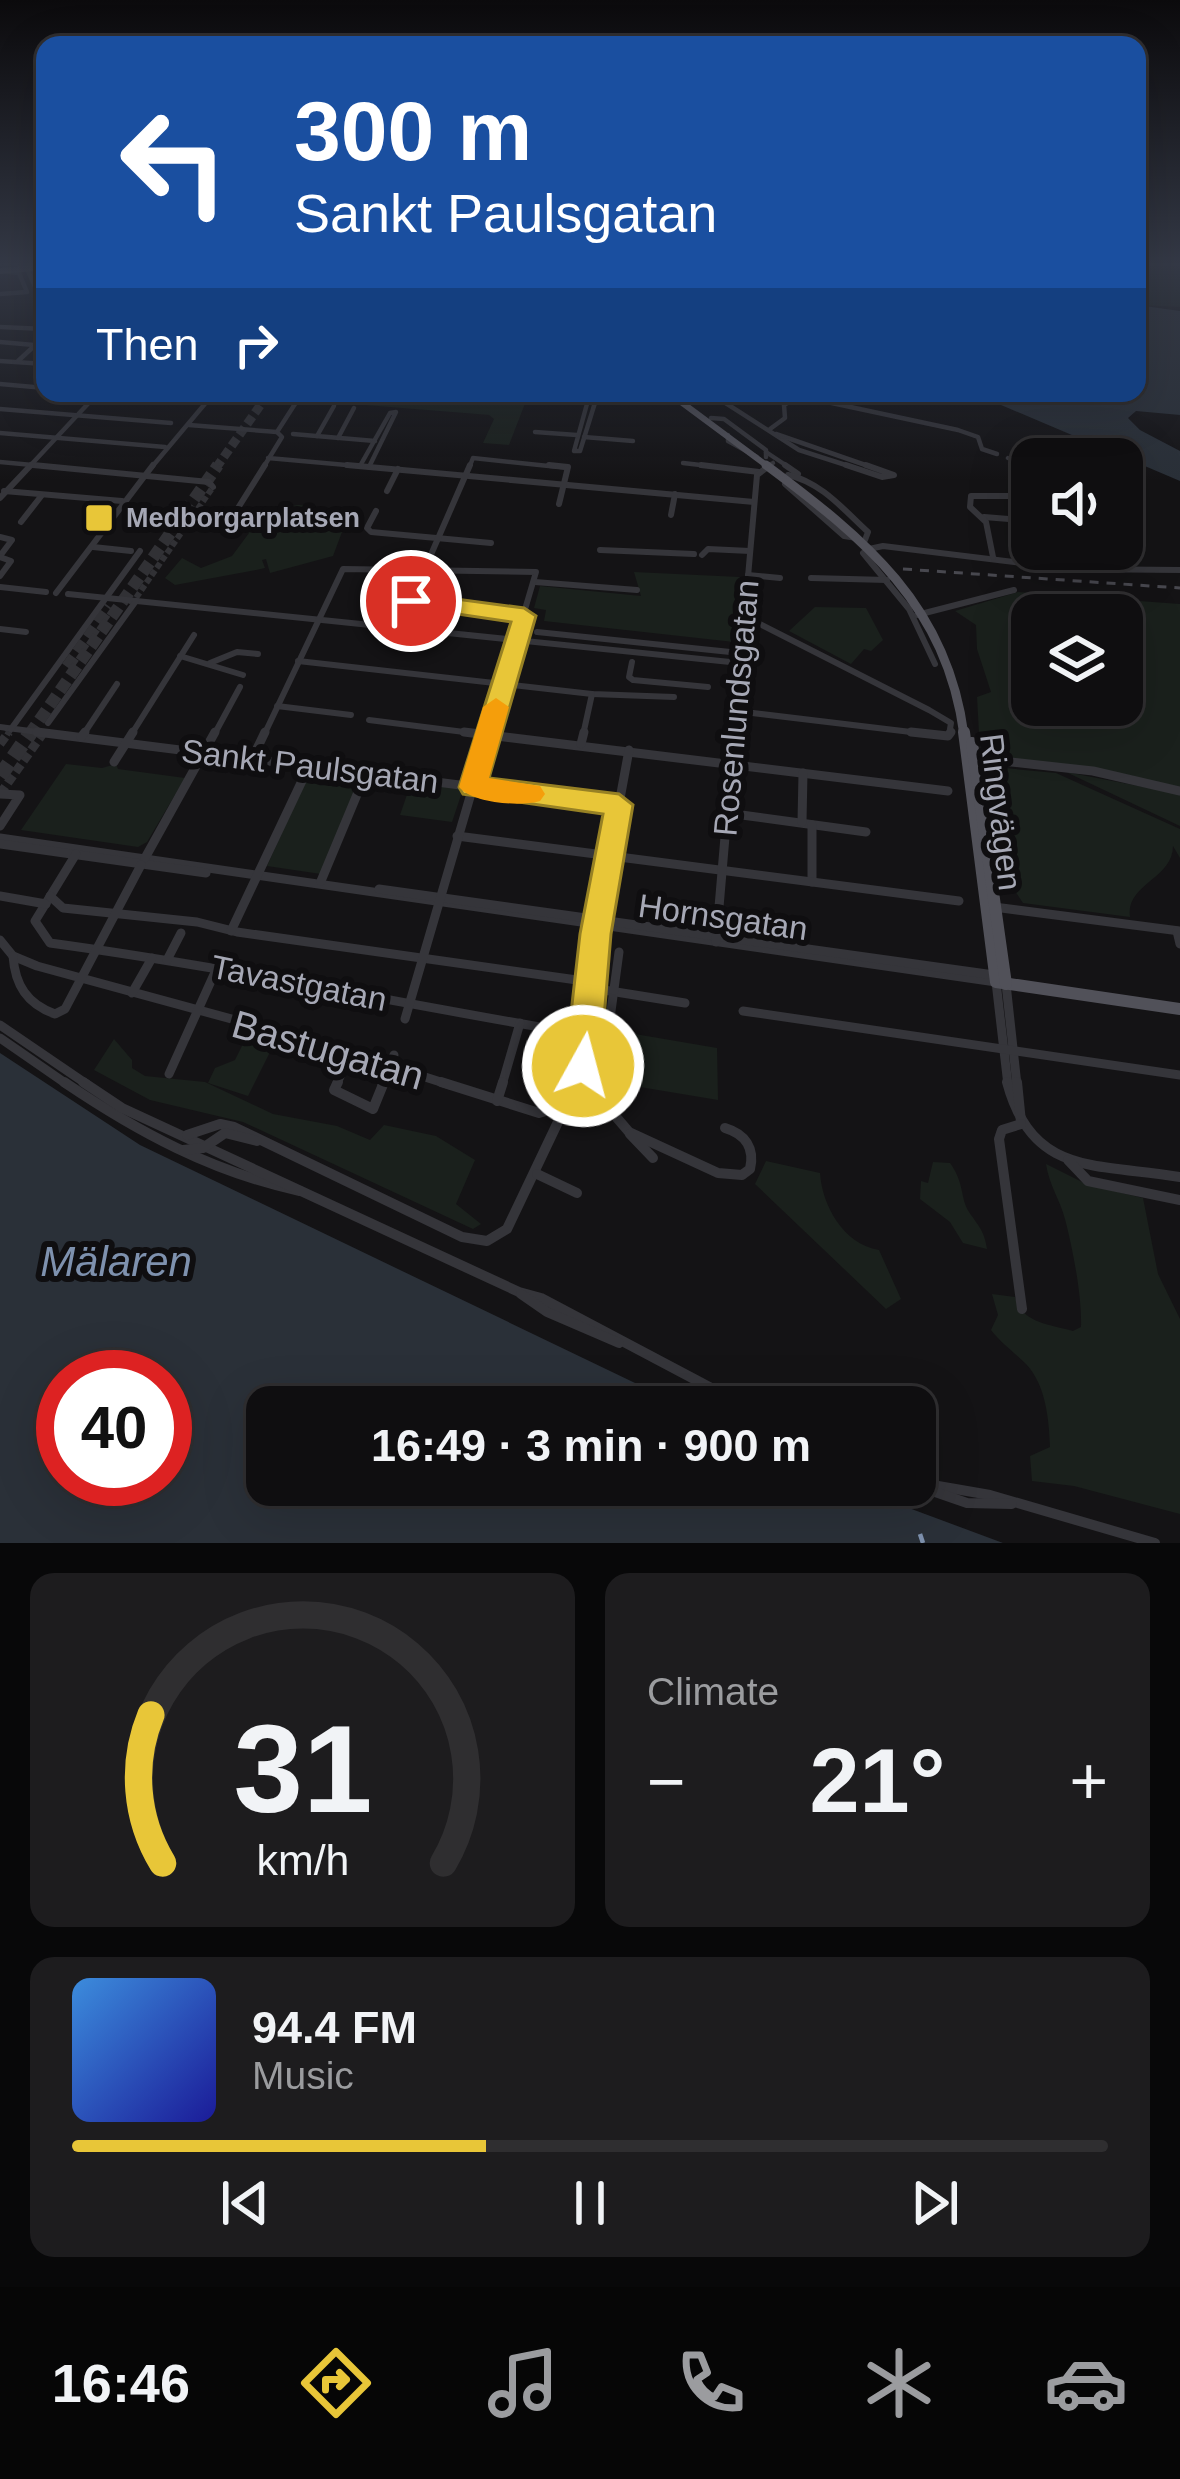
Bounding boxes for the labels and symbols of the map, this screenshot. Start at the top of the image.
marker: Medborgarplatsen [83,502,115,534]
place label: Medborgarplatsen [126,503,360,533]
pin [360,550,462,652]
street label: Rosenlundsgatan [706,578,766,838]
street label: Ringvägen [973,731,1029,893]
street label: Sankt Paulsgatan [179,732,441,800]
street label: Hornsgatan [636,887,810,947]
street label: Tavastgatan [208,948,390,1018]
street label: Bastugatan [227,1002,429,1098]
position arrow [520,1003,646,1129]
water label: Mälaren [40,1238,192,1285]
speed limit sign: 40 [36,1350,192,1506]

